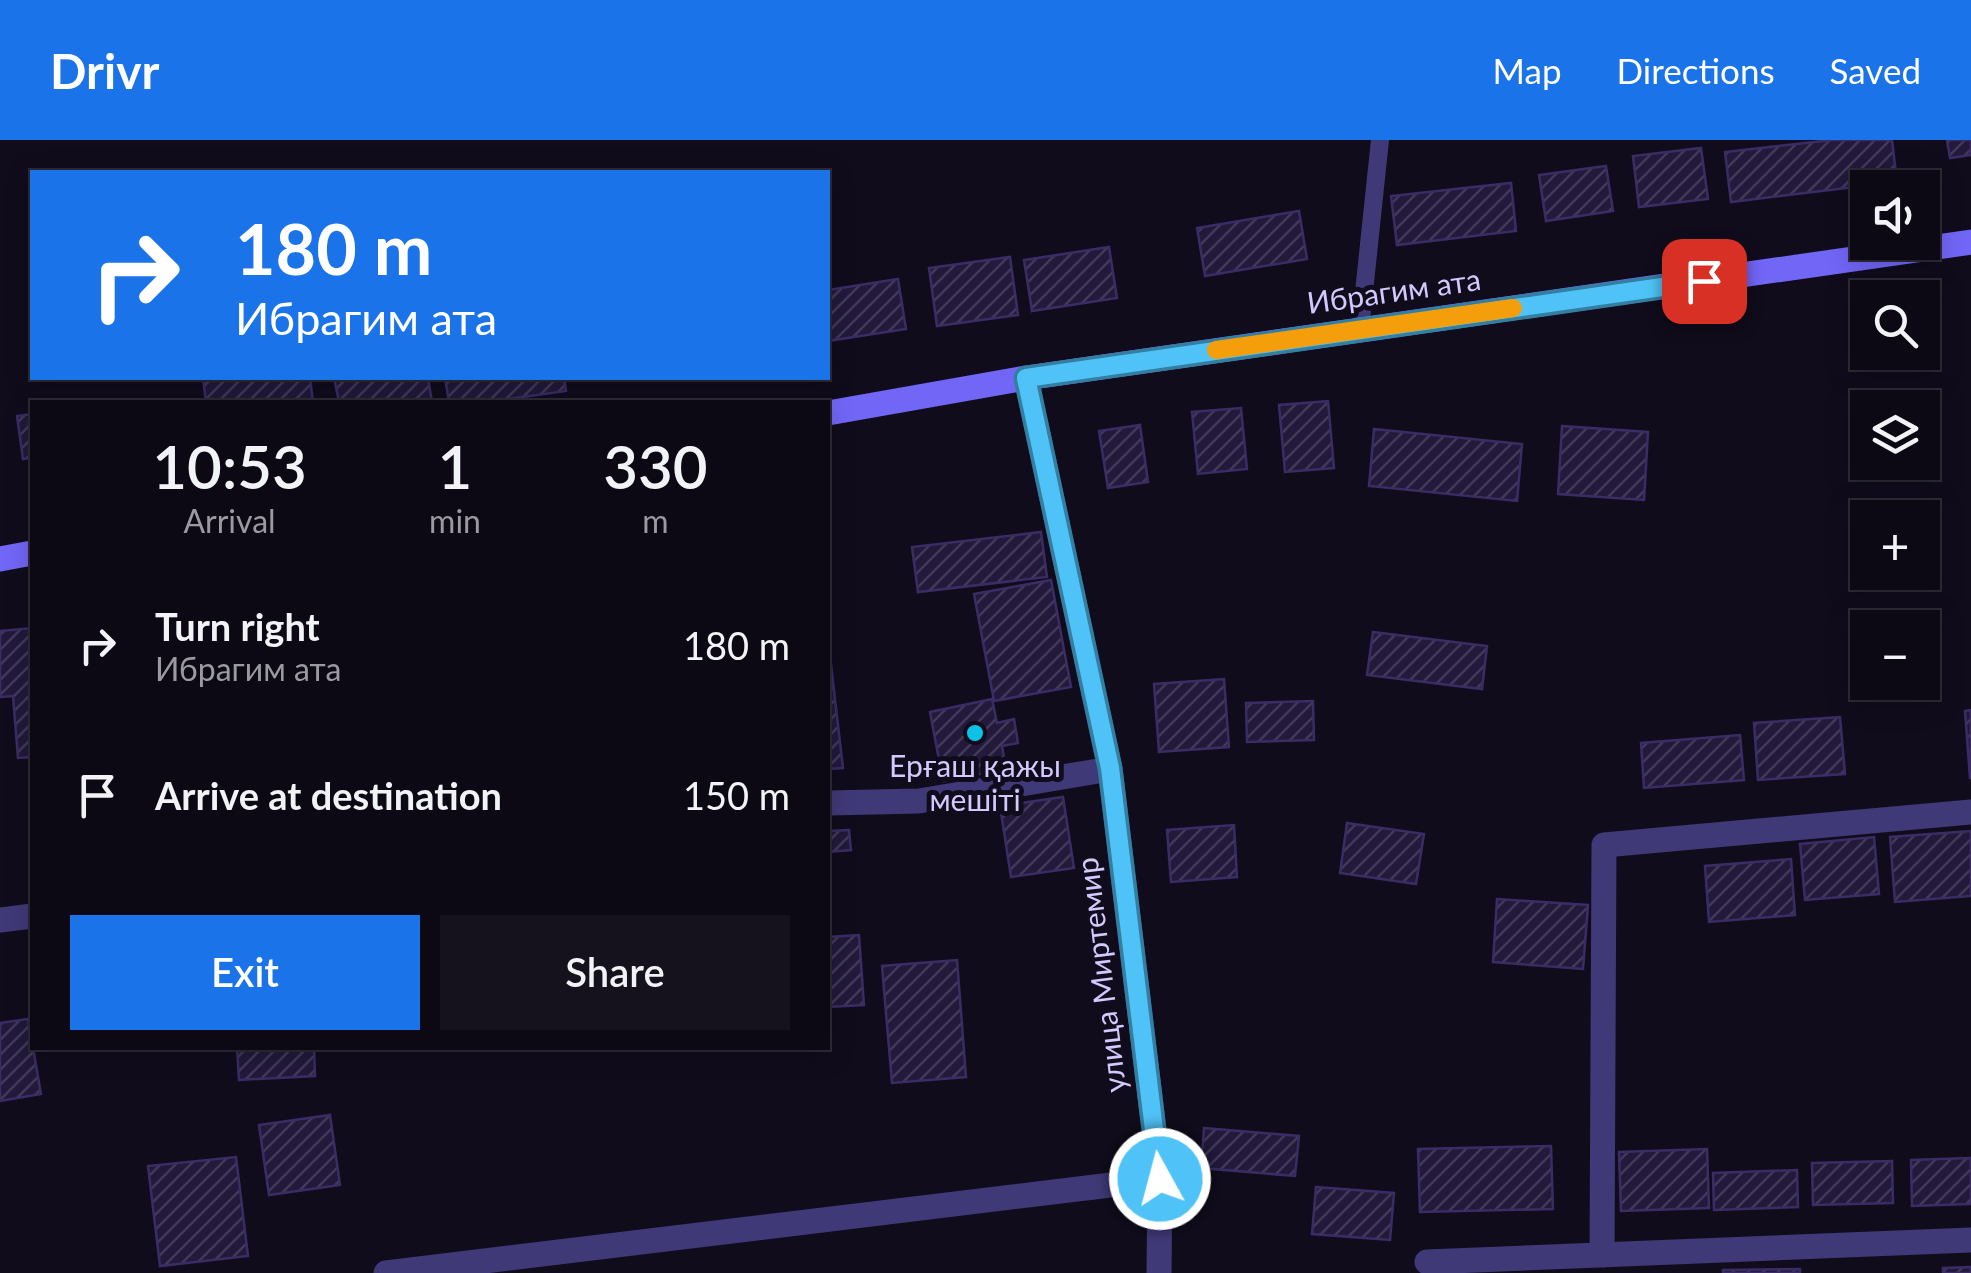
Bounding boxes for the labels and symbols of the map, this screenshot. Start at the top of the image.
pin [1662,239,1747,324]
street label: Ибрагим ата [1305,260,1483,320]
marker: Ерғаш қажы мешіті [964,722,986,744]
place label: Ерғаш қажы мешіті [889,747,1061,817]
street label: улица Миртемир [1068,856,1132,1095]
position arrow [1108,1127,1212,1231]

